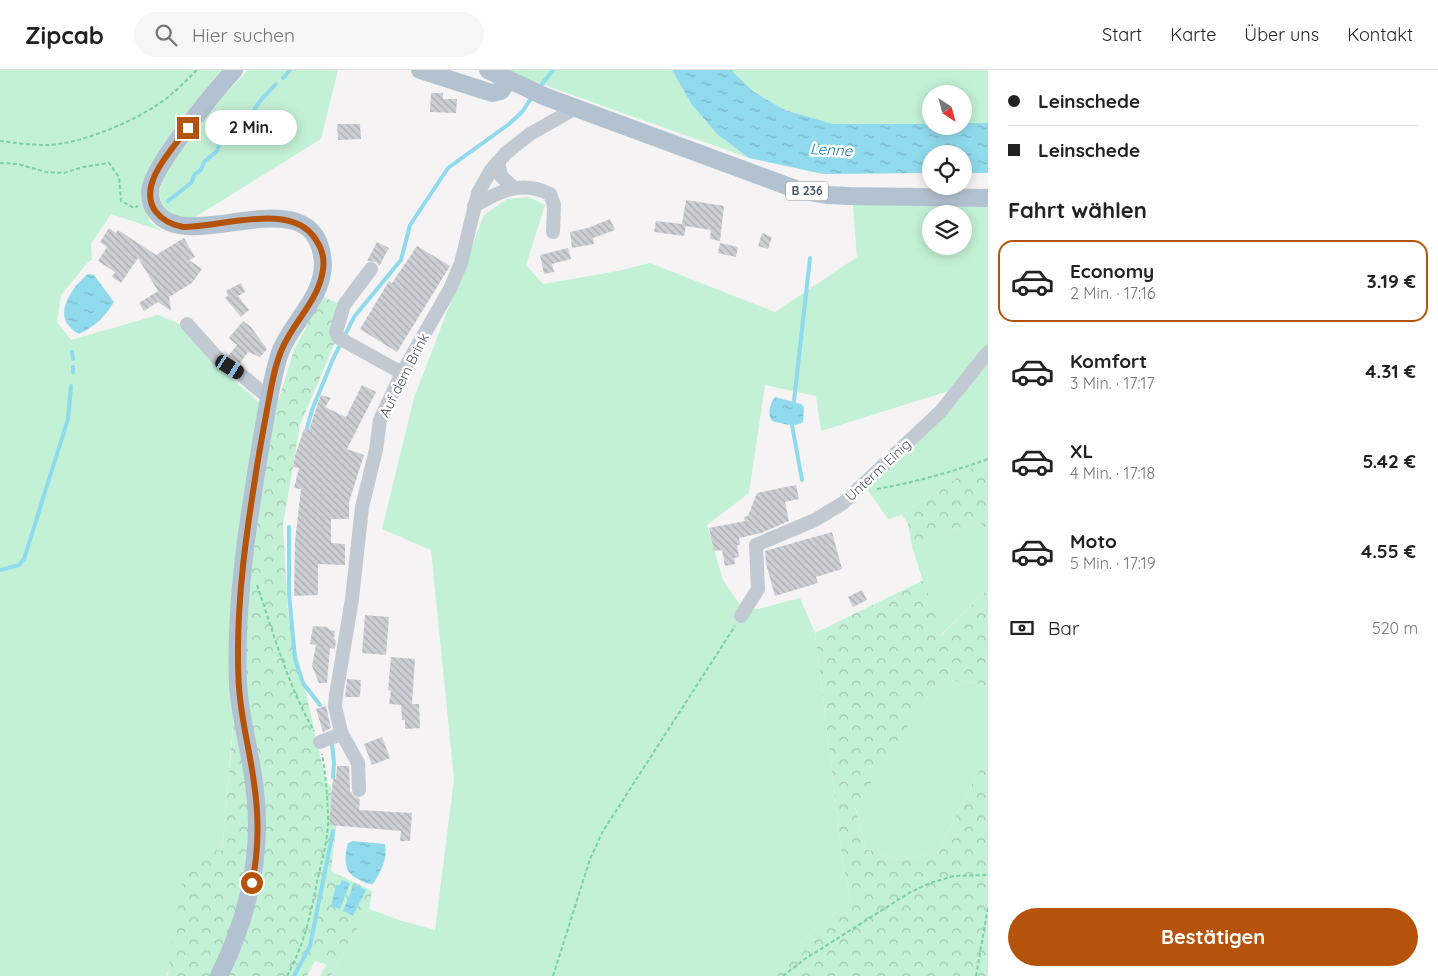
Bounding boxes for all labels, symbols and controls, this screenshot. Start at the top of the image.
search box [134,12,484,57]
text: Zipcab [25,20,104,50]
icon: search [152,21,180,49]
text: Hier suchen [192,23,295,47]
text: Start [1102,23,1142,46]
text: Karte [1170,23,1216,46]
text: Über uns [1244,23,1319,46]
text: Kontakt [1347,23,1413,46]
north arrow [922,85,972,135]
map controls [922,85,972,255]
text: Leinschede [1038,89,1140,113]
callout: 2 Min. [206,110,298,146]
route end [177,117,199,139]
text: 2 Min. [229,117,273,137]
text: Leinschede [1038,138,1140,162]
water label: Lenne [809,139,853,160]
button: locate [922,145,972,195]
road number: B 236 [786,182,828,200]
text: Fahrt wählen [1008,196,1147,224]
button: layers [922,205,972,255]
icon: car [1010,259,1055,304]
text: Economy [1070,259,1154,283]
text: 3.19 € [1367,269,1416,293]
text: 2 Min. · 17:16 [1070,283,1156,303]
street label: Auf dem Brink [375,330,433,420]
icon: car [1010,349,1055,394]
text: Komfort [1070,349,1147,373]
car [213,353,246,381]
text: 4.31 € [1365,359,1416,383]
text: 3 Min. · 17:17 [1070,373,1155,393]
street label: Unterm Einig [841,435,915,505]
icon: car [1010,439,1055,484]
text: XL [1070,439,1093,463]
text: 5.42 € [1362,449,1416,473]
text: 4 Min. · 17:18 [1070,463,1155,483]
icon: car [1010,529,1055,574]
text: Moto [1070,529,1117,553]
text: 4.55 € [1361,539,1416,563]
text: 5 Min. · 17:19 [1070,553,1156,573]
icon: cash [1008,614,1036,642]
text: Bar [1048,616,1079,640]
text: 520 m [1372,618,1418,638]
route start [241,872,263,894]
button: Bestätigen [1008,908,1418,966]

